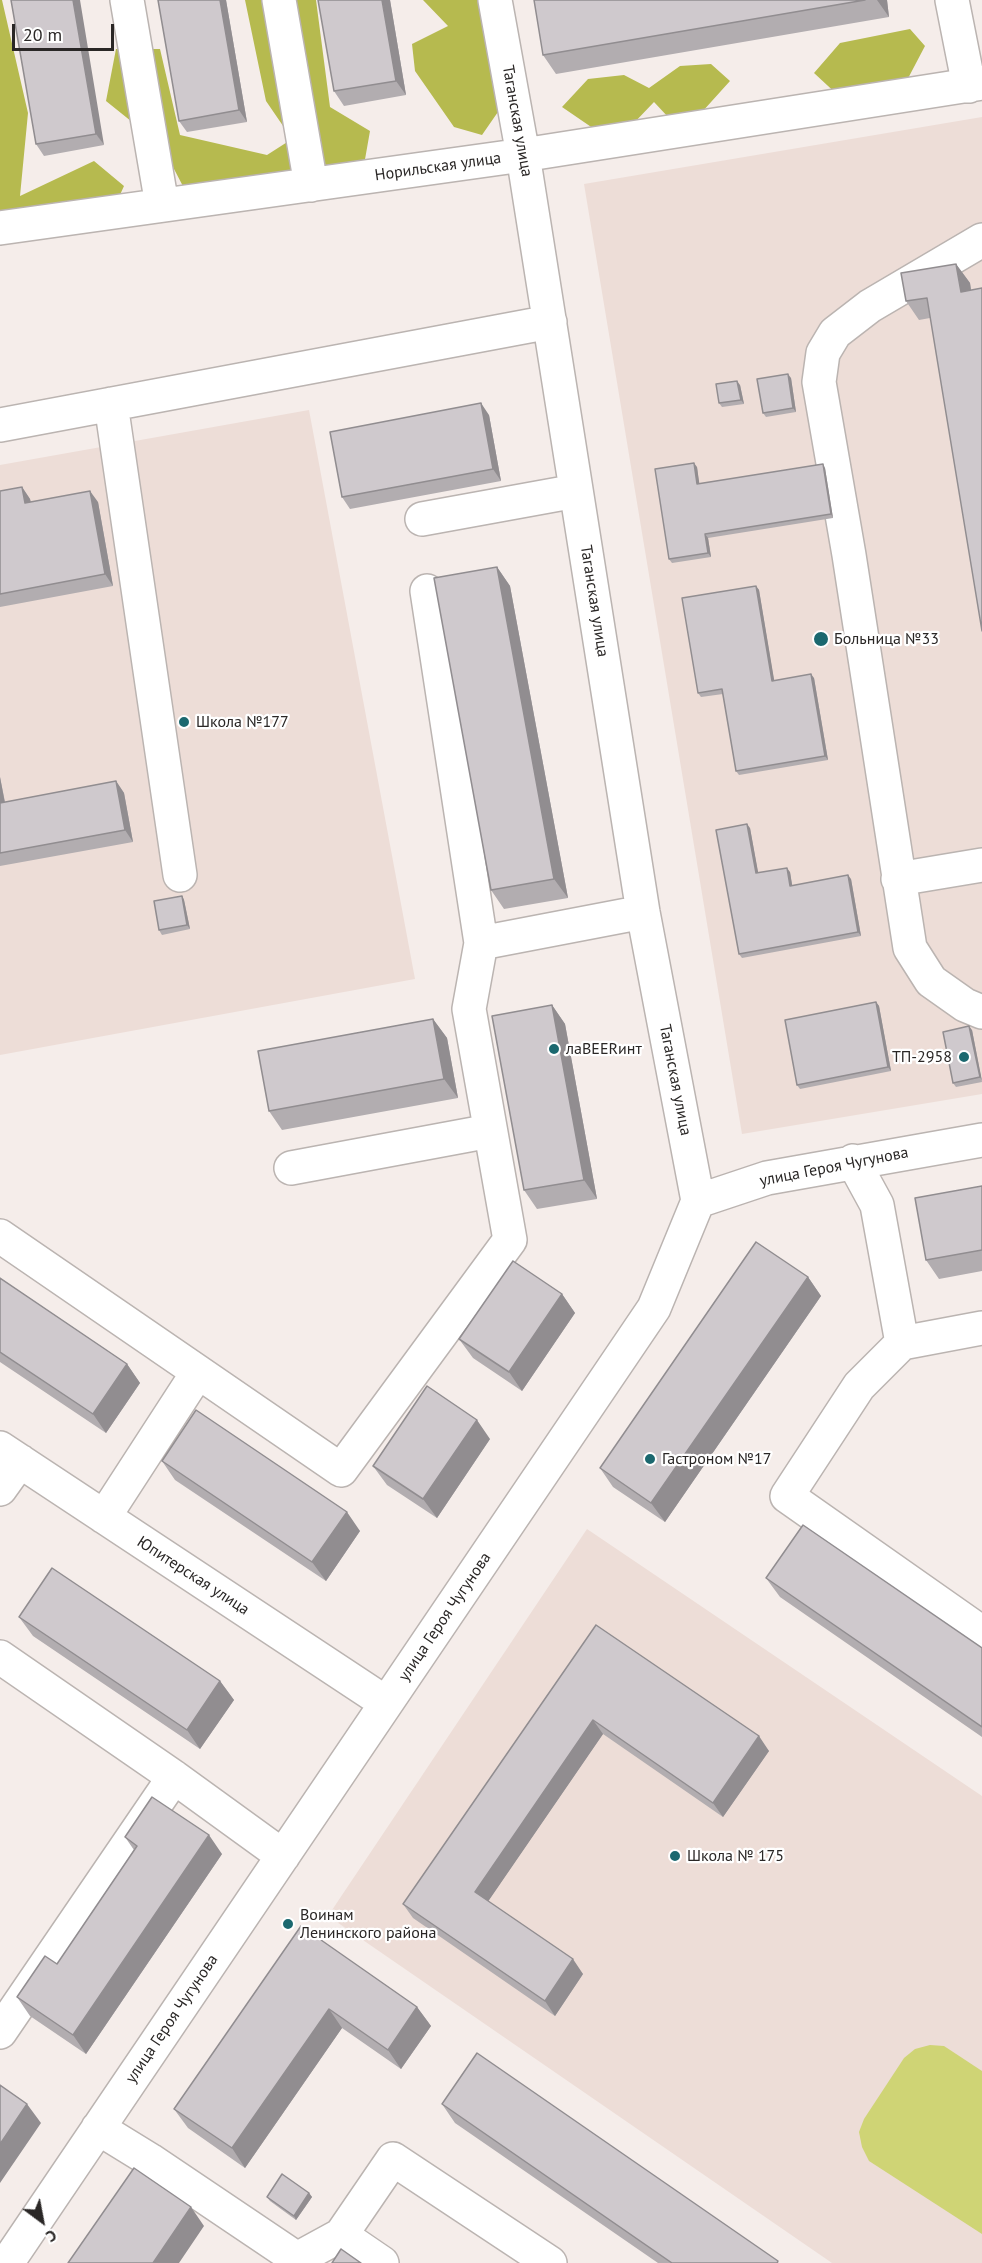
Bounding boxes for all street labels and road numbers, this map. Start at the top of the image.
street label: Таганская улица [498,64,536,178]
street label: Норильская улица [374,149,502,185]
street label: Таганская улица [576,544,612,658]
street label: Таганская улица [655,1023,695,1137]
street label: улица Героя Чугунова [758,1143,910,1191]
street label: Юпитерская улица [133,1533,253,1619]
street label: улица Героя Чугунова [395,1549,495,1685]
street label: улица Героя Чугунова [122,1951,222,2087]

